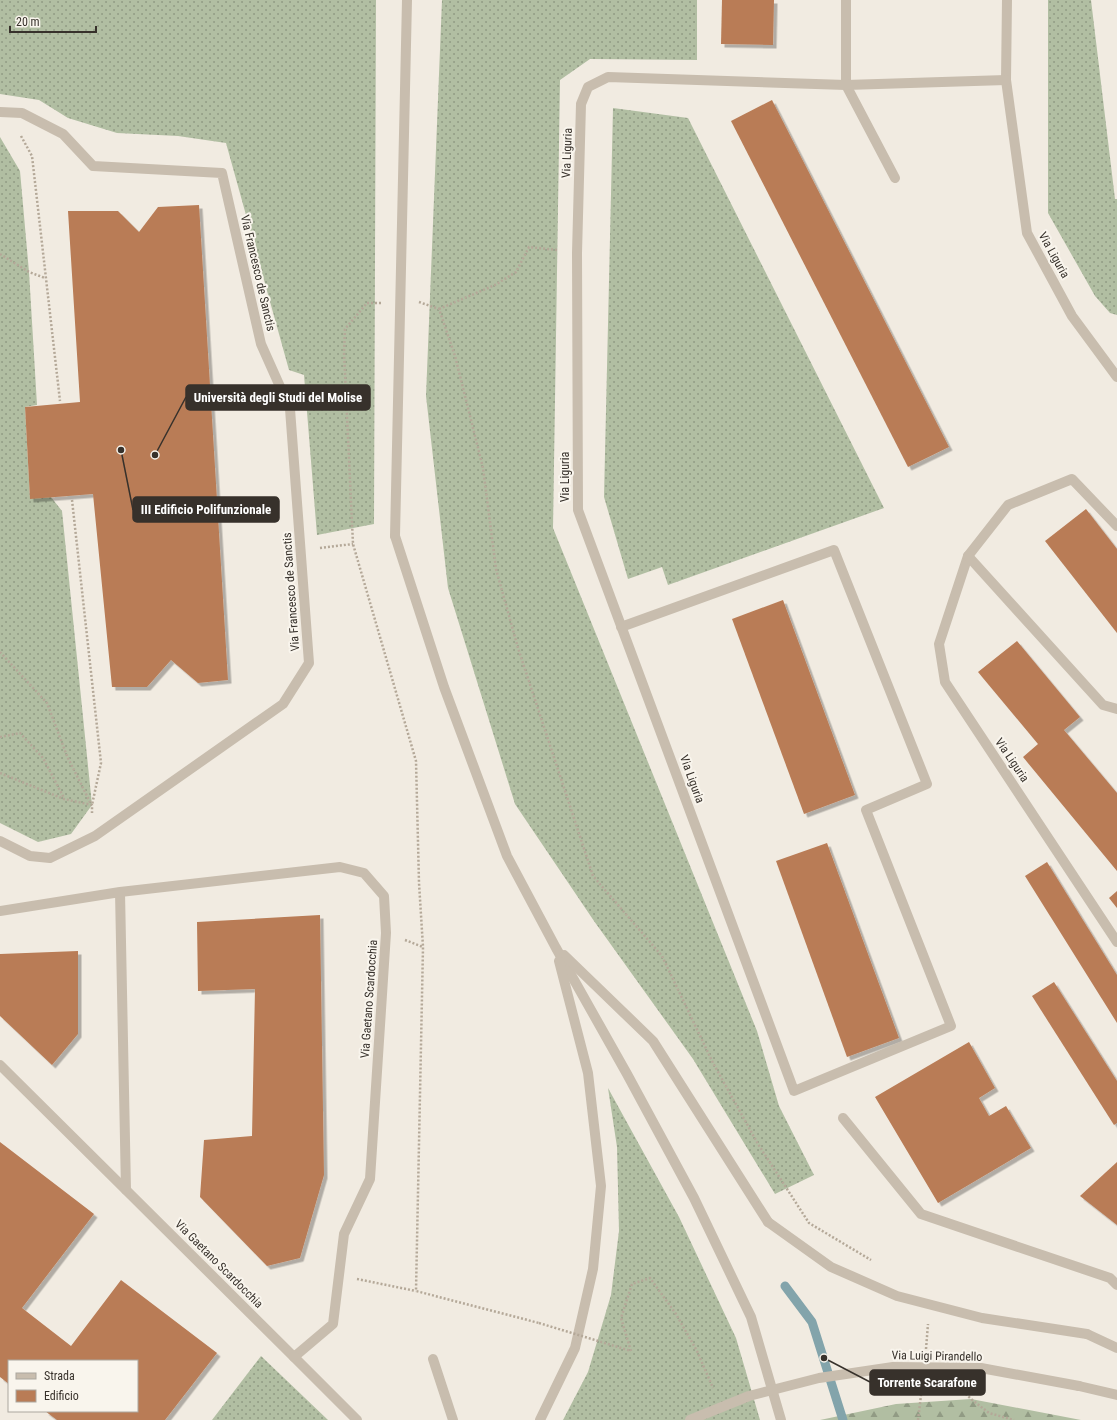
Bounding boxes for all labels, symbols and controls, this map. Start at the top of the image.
scale bar [10,8,96,34]
text: 20 m [16,15,40,29]
street label: Via Liguria [559,127,575,178]
street label: Via Francesco de Sanctis [238,213,278,333]
street label: Via Liguria [1036,230,1072,281]
callout: Università degli Studi del Molise [186,385,370,410]
text: Università degli Studi del Molise [194,390,362,405]
street label: Via Liguria [558,452,572,502]
callout: III Edificio Polifunzionale [133,497,279,522]
text: III Edificio Polifunzionale [141,502,271,517]
street label: Via Francesco de Sanctis [280,532,302,652]
street label: Via Liguria [992,735,1032,785]
street label: Via Liguria [677,753,707,805]
street label: Via Gaetano Scardocchia [358,939,380,1059]
street label: Via Gaetano Scardocchia [172,1217,266,1311]
street label: Via Luigi Pirandello [891,1348,983,1364]
legend [8,1360,138,1412]
text: Strada [44,1369,75,1383]
callout: Torrente Scarafone [870,1370,985,1395]
text: Torrente Scarafone [877,1375,977,1390]
text: Edificio [44,1389,79,1403]

